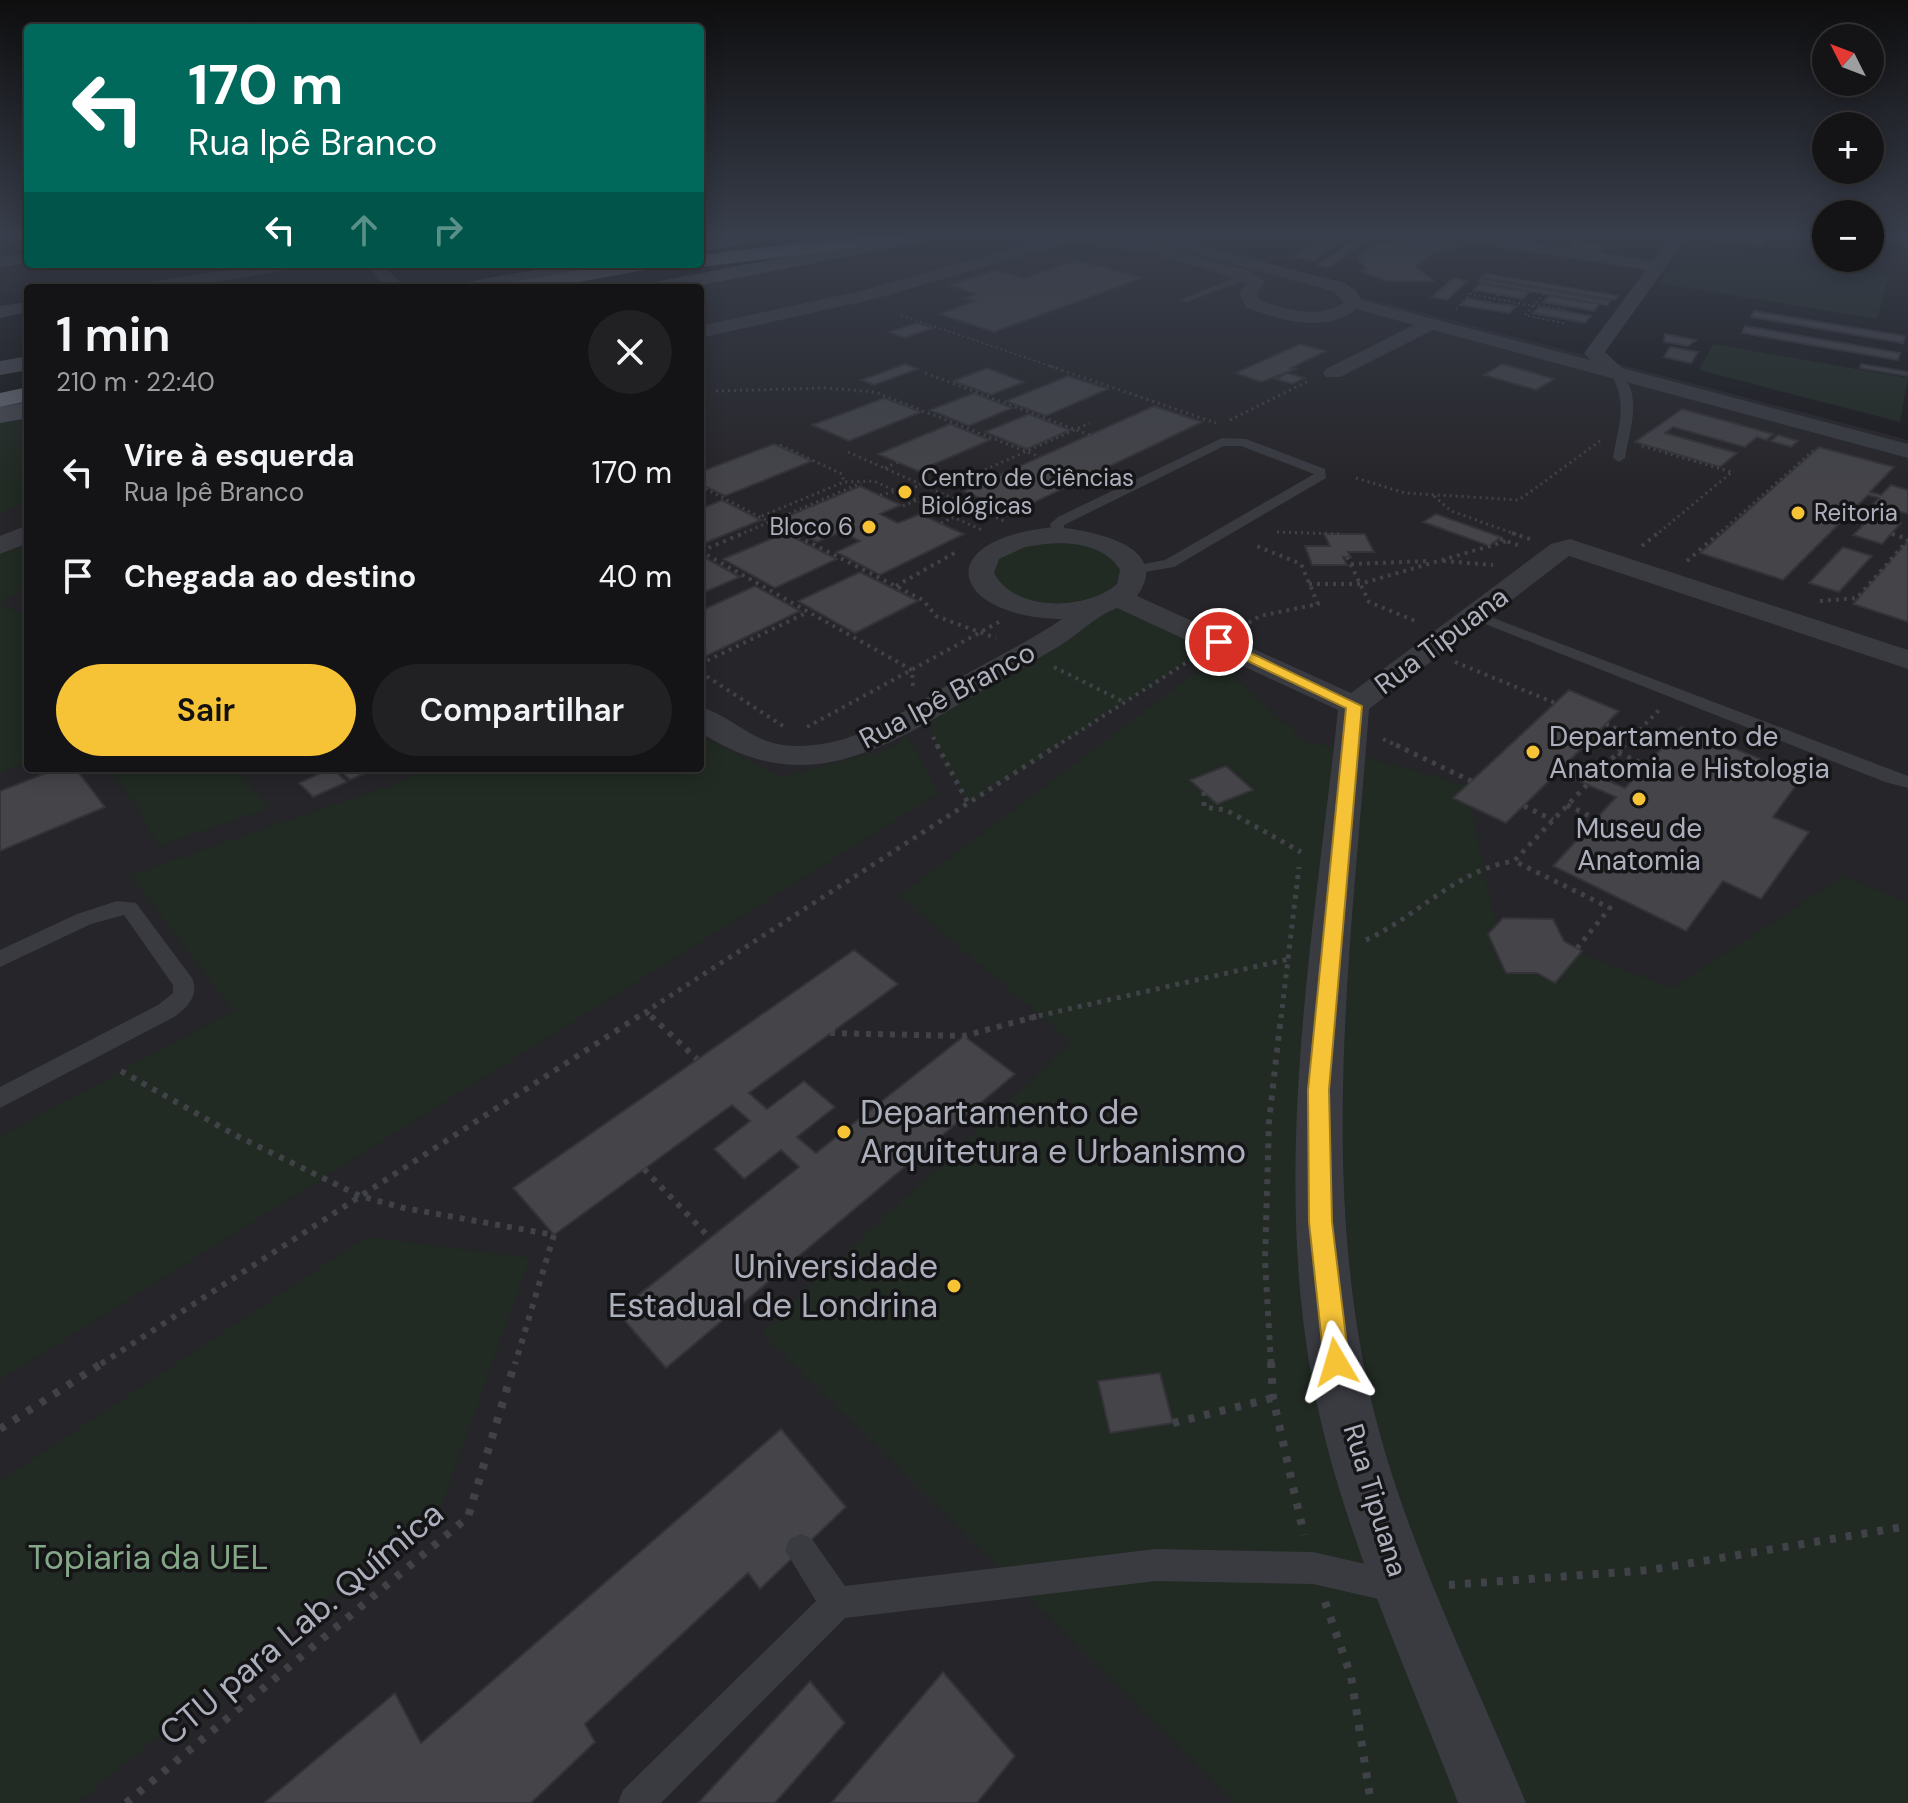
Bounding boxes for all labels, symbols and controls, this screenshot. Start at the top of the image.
north arrow [1812,24,1884,96]
map controls [1812,24,1884,272]
text: 170 m [188,48,343,121]
icon: left [56,56,160,160]
button: + [1812,112,1884,184]
text: Rua Ipê Branco [188,119,437,166]
button: − [1812,200,1884,272]
icon: left [258,208,302,252]
icon: ahead [342,208,386,252]
icon: right [426,208,470,252]
text: 1 min [56,303,171,366]
button: close [588,310,672,394]
text: 210 m · 22:40 [56,365,215,399]
text: Vire à esquerda [124,436,355,475]
icon: left [56,450,100,494]
text: 170 m [592,453,672,492]
place label: Centro de Ciências Biológicas [921,462,1134,521]
text: Rua Ipê Branco [124,475,304,509]
marker: Centro de Ciências Biológicas [896,483,914,501]
place label: Reitoria [1814,497,1898,528]
marker: Reitoria [1789,504,1807,522]
place label: Bloco 6 [770,511,853,542]
marker: Bloco 6 [860,518,878,536]
icon: arrive [56,554,100,598]
text: Chegada ao destino [124,557,416,596]
text: 40 m [599,557,672,596]
street label: Rua Tipuana [1367,578,1515,703]
pin [1185,608,1253,676]
icon: arrive [1197,620,1241,664]
street label: Rua Ipê Branco [853,634,1042,757]
button: Sair [56,664,356,756]
button: Compartilhar [372,664,672,756]
place label: Departamento de Anatomia e Histologia [1549,718,1830,787]
marker: Departamento de Anatomia e Histologia [1524,743,1542,761]
marker: Museu de Anatomia [1630,790,1648,808]
place label: Museu de Anatomia [1576,810,1702,879]
place label: Departamento de Arquitetura e Urbanismo [860,1090,1246,1174]
marker: Departamento de Arquitetura e Urbanismo [835,1123,853,1141]
place label: Universidade Estadual de Londrina [608,1244,938,1328]
marker: Universidade Estadual de Londrina [945,1277,963,1295]
position arrow [1294,1320,1378,1404]
street label: Rua Tipuana [1335,1419,1416,1581]
street label: CTU para Lab. Química [150,1491,453,1755]
park label: Topiaria da UEL [28,1535,268,1580]

